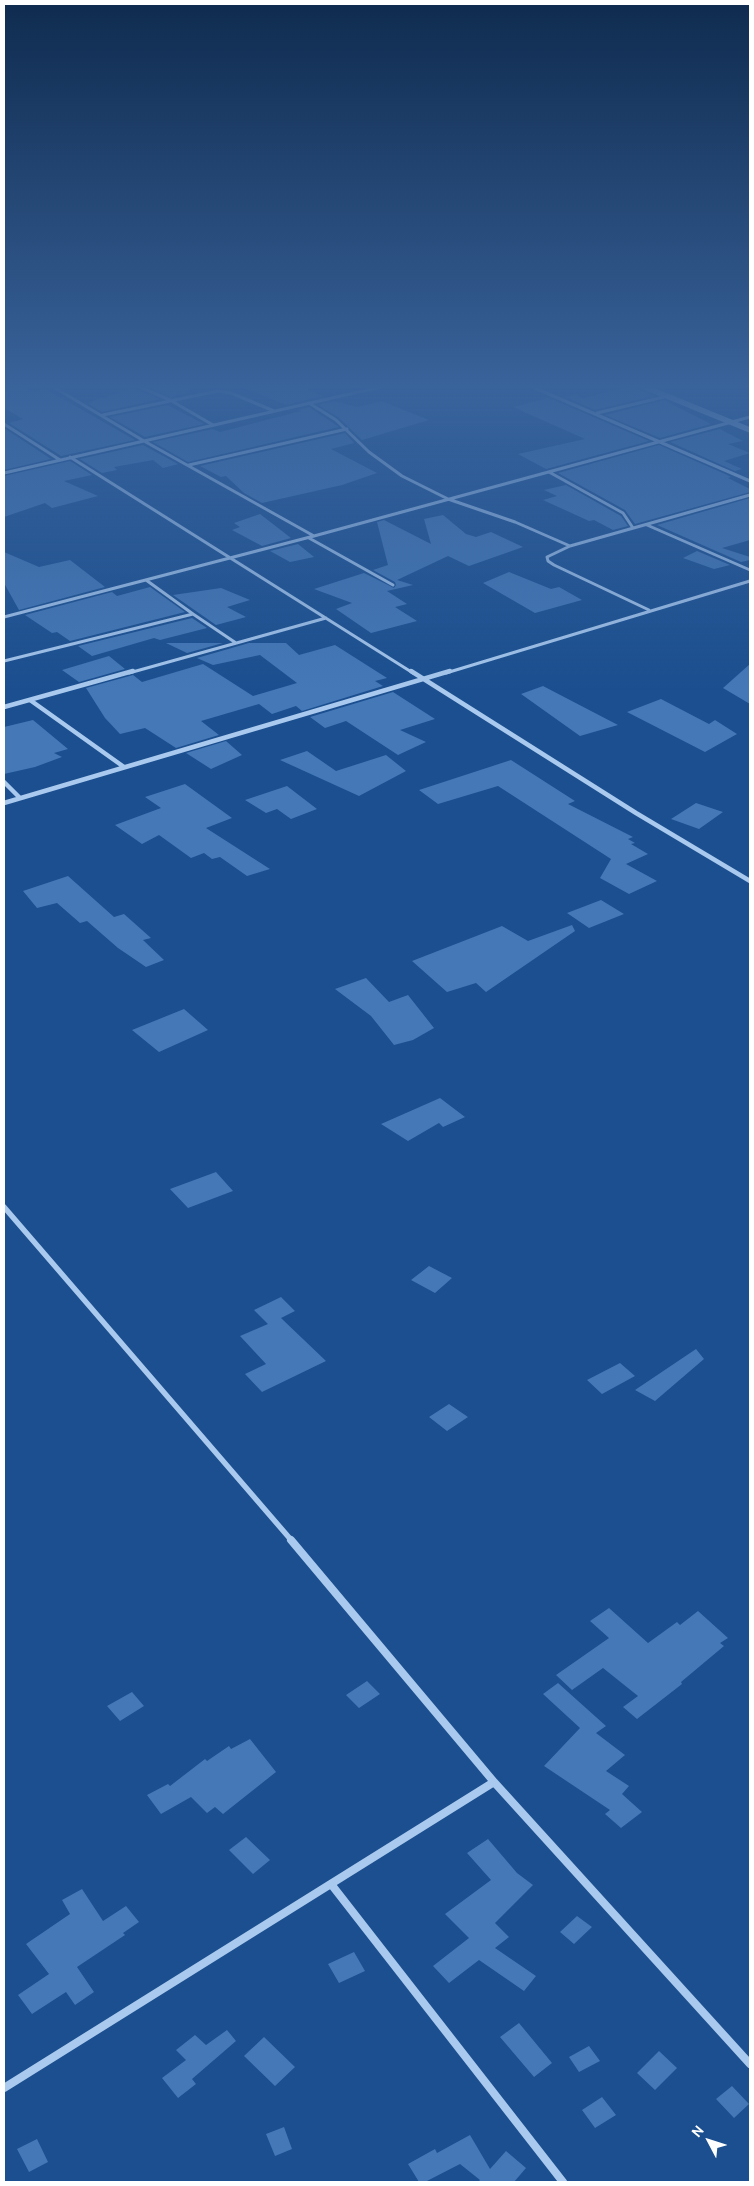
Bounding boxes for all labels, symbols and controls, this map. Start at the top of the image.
north arrow [684,2116,734,2166]
text: N [687,2122,708,2141]

